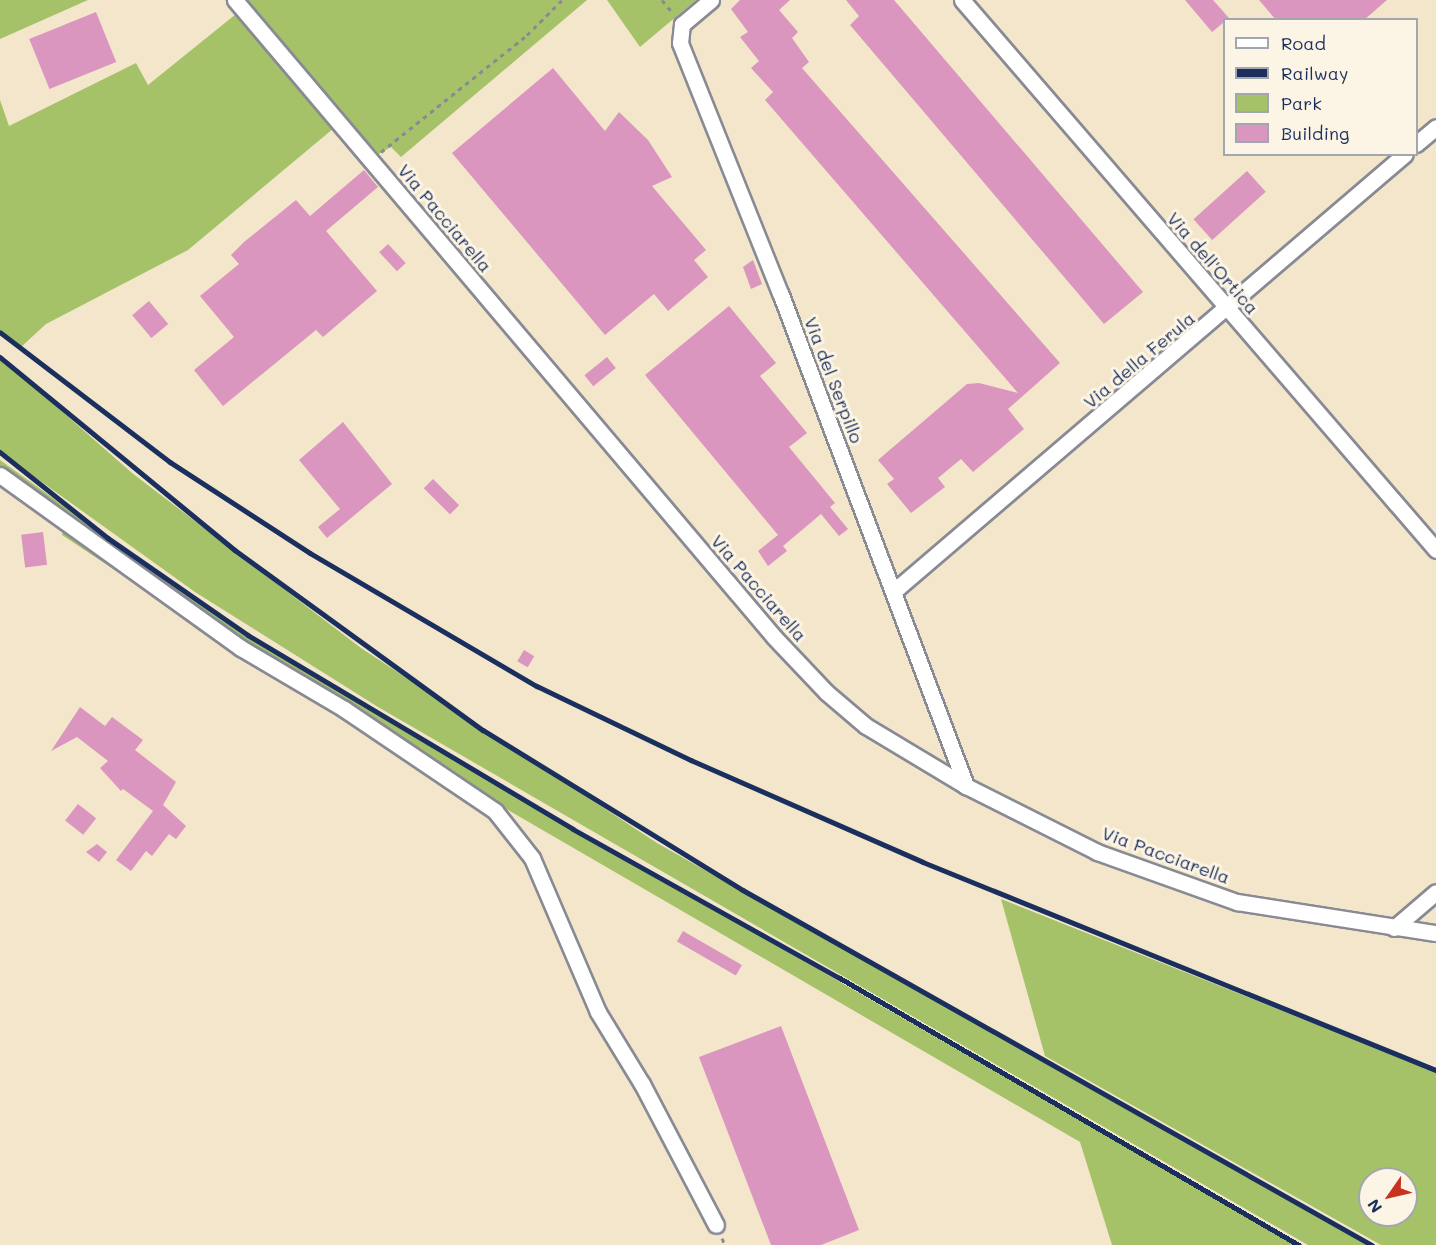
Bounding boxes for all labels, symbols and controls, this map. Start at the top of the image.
legend [1223,18,1418,156]
text: Road [1281,31,1326,55]
text: Railway [1281,61,1348,85]
text: Park [1281,91,1322,115]
text: Building [1281,121,1349,145]
street label: Via Pacciarella [393,160,497,276]
street label: Via dell'Ortica [1163,208,1263,318]
street label: Via della Ferula [1079,307,1199,413]
street label: Via del Serpillo [800,314,868,446]
street label: Via Pacciarella [707,530,811,646]
street label: Via Pacciarella [1099,822,1233,888]
north arrow [1358,1167,1418,1227]
text: N [1362,1195,1386,1217]

